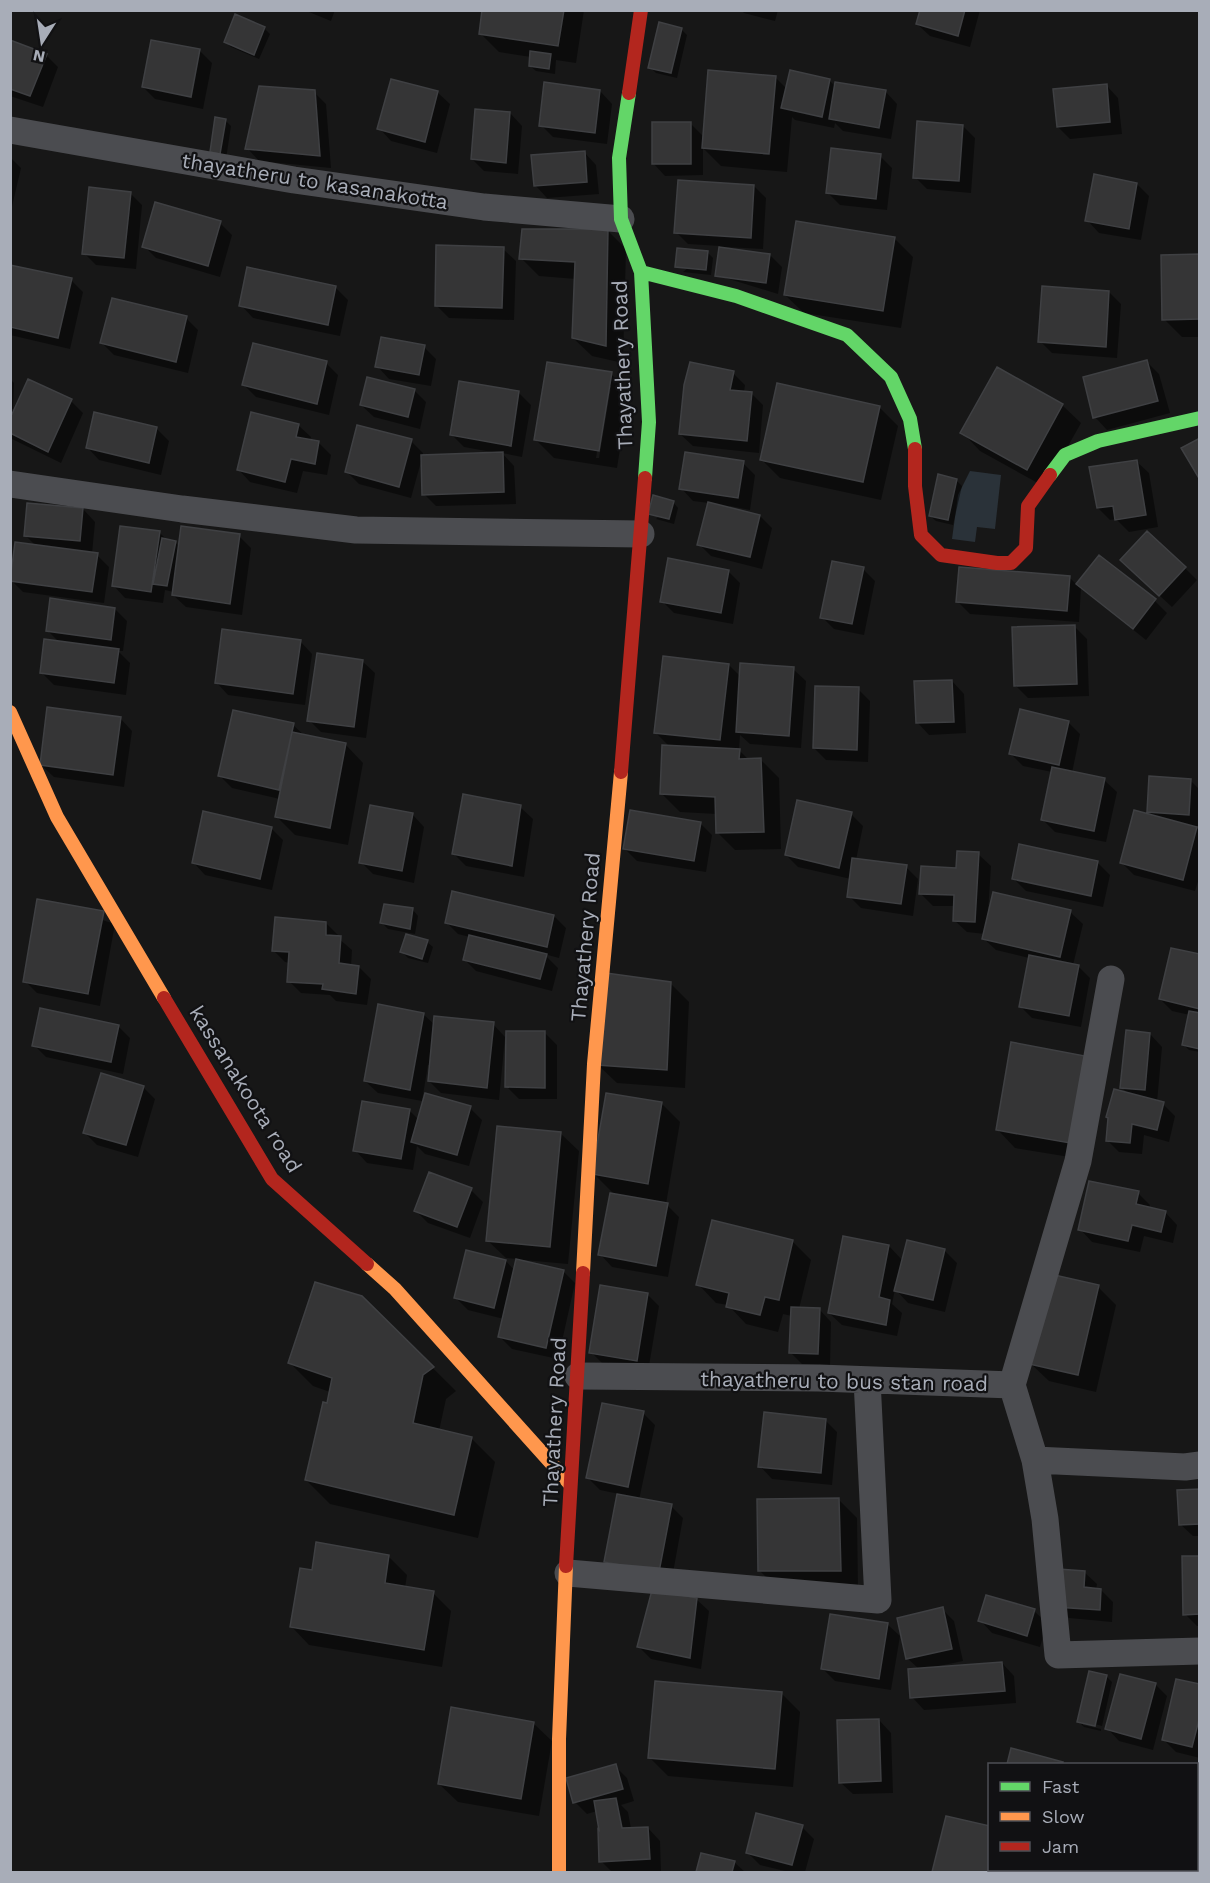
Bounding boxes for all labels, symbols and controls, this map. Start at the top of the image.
north arrow [12,12,72,72]
text: N [31,46,47,67]
street label: thayatheru to kasanakotta [180,148,450,214]
street label: Thayathery Road [607,280,637,450]
street label: Thayathery Road [565,851,605,1023]
street label: kassanakoota road [184,1001,308,1177]
street label: Thayathery Road [537,1337,571,1507]
street label: thayatheru to bus stan road [700,1366,988,1396]
legend [988,1763,1198,1871]
text: Fast [1042,1776,1080,1797]
text: Slow [1042,1806,1085,1827]
text: Jam [1042,1836,1079,1857]

